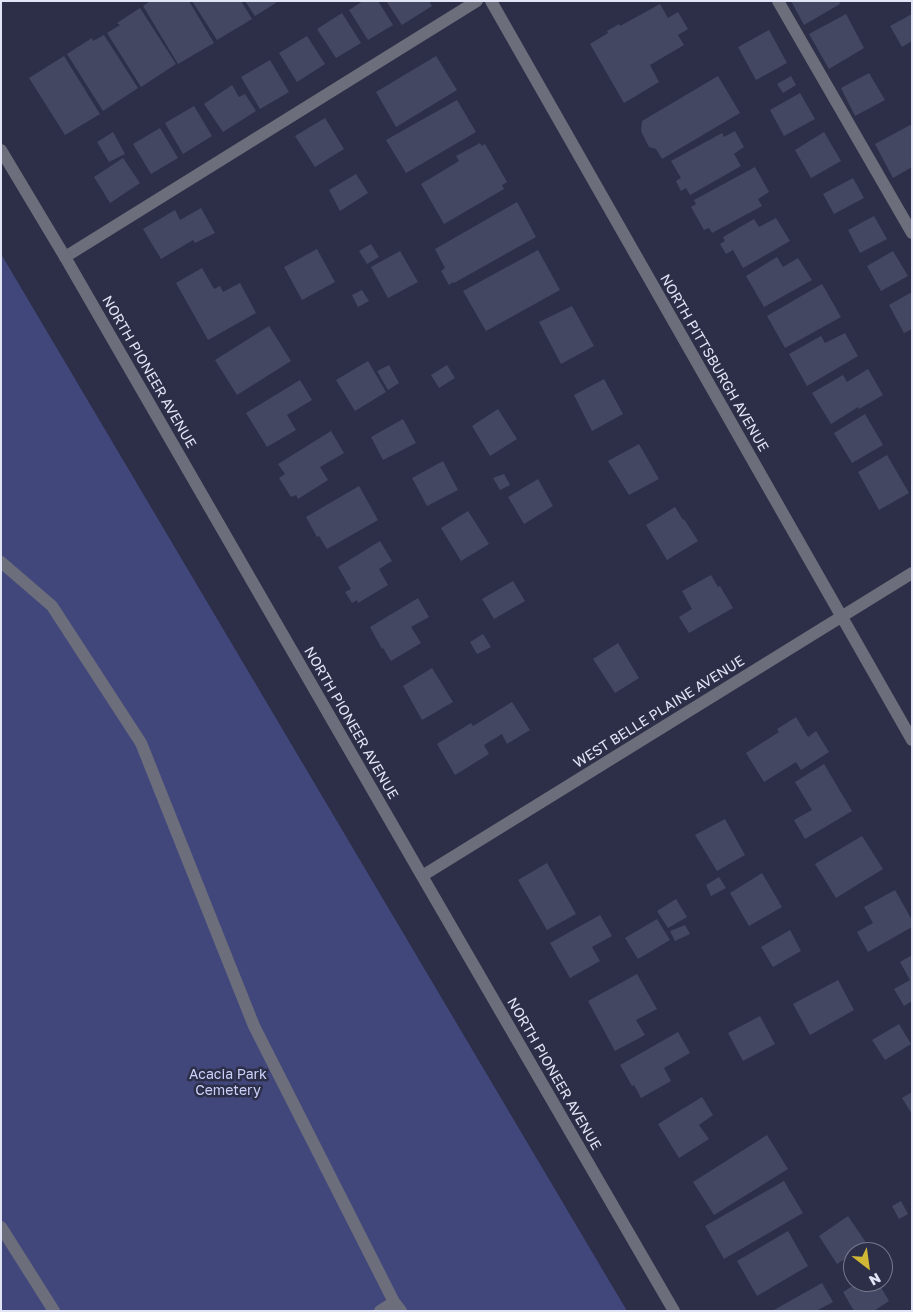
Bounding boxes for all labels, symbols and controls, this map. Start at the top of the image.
street label: NORTH PITTSBURGH AVENUE [656,271,772,455]
street label: NORTH PIONEER AVENUE [98,293,200,451]
street label: NORTH PIONEER AVENUE [300,644,402,802]
street label: WEST BELLE PLAINE AVENUE [570,652,748,772]
street label: NORTH PIONEER AVENUE [503,995,605,1153]
park label: Acacia Park Cemetery [189,1067,267,1100]
north arrow [843,1242,893,1292]
text: N [866,1270,884,1290]

